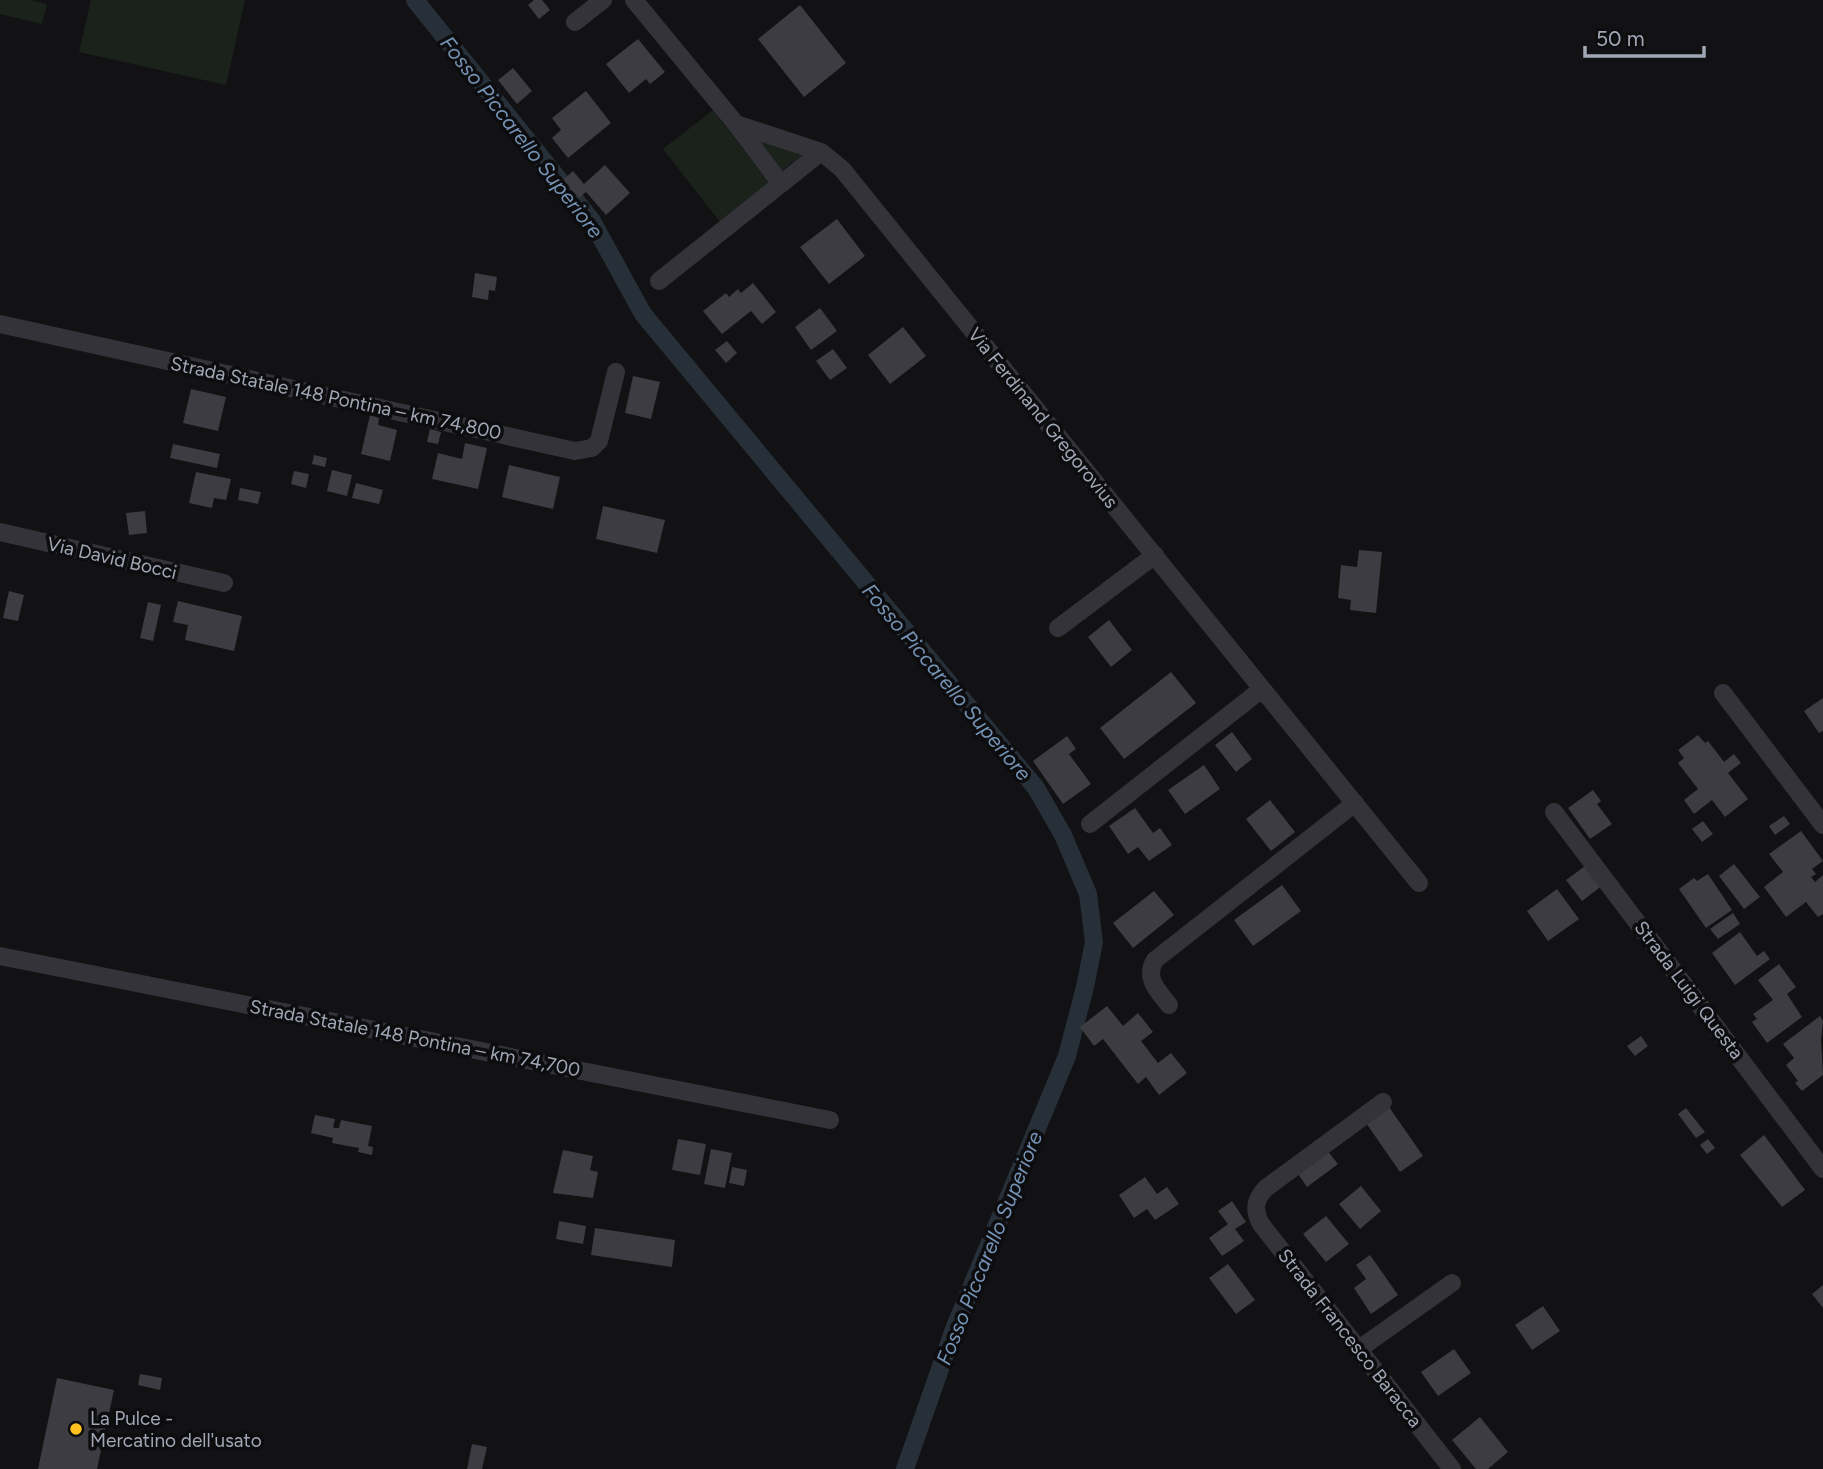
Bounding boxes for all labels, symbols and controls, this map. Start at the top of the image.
scale bar [1585,14,1704,58]
text: 50 m [1596,26,1645,51]
water label: Fosso Piccarello Superiore [435,31,609,243]
street label: Via Ferdinand Gregorovius [963,323,1123,513]
street label: Strada Statale 148 Pontina – km 74,800 [169,352,503,444]
street label: Via David Bocci [45,532,179,584]
water label: Fosso Piccarello Superiore [857,578,1037,786]
street label: Strada Luigi Questa [1630,916,1748,1064]
street label: Strada Statale 148 Pontina – km 74,700 [248,995,582,1081]
water label: Fosso Piccarello Superiore [931,1127,1048,1368]
street label: Strada Francesco Baracca [1273,1244,1427,1432]
place label: La Pulce - Mercatino dell'usato [90,1407,262,1452]
marker: La Pulce - Mercatino dell'usato [68,1421,84,1437]

